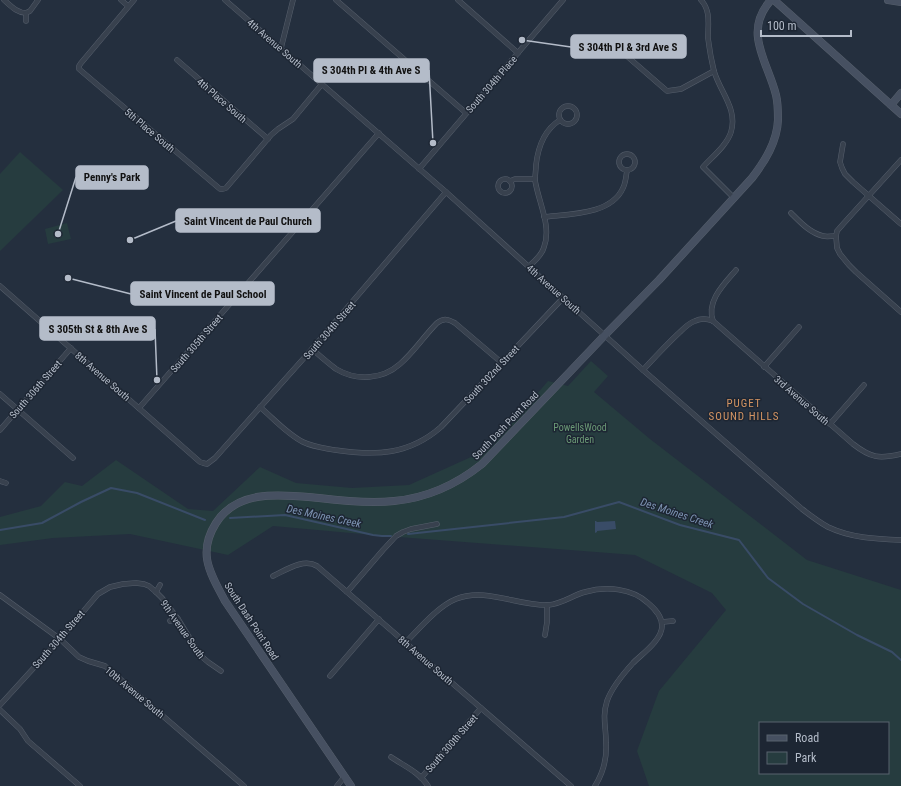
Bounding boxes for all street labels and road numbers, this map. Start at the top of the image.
street label: 4th Avenue South [245,17,304,70]
street label: South 304th Place [464,53,519,115]
street label: 4th Place South [195,76,249,125]
street label: 5th Place South [122,106,177,155]
street label: 4th Avenue South [524,262,583,317]
street label: South 304th Street [301,299,358,362]
street label: South 305th Street [168,312,225,375]
street label: South 302nd Street [462,343,521,406]
street label: 8th Avenue South [73,350,132,403]
street label: South 306th Street [7,358,64,421]
street label: 3rd Avenue South [772,374,831,427]
street label: South Dash Point Road [470,389,541,462]
street label: South Dash Point Road [222,580,281,662]
street label: 9th Avenue South [158,598,207,661]
street label: South 304th Street [30,608,87,671]
street label: 8th Avenue South [396,634,455,687]
street label: 10th Avenue South [103,664,167,720]
street label: South 300th Street [423,712,480,775]

